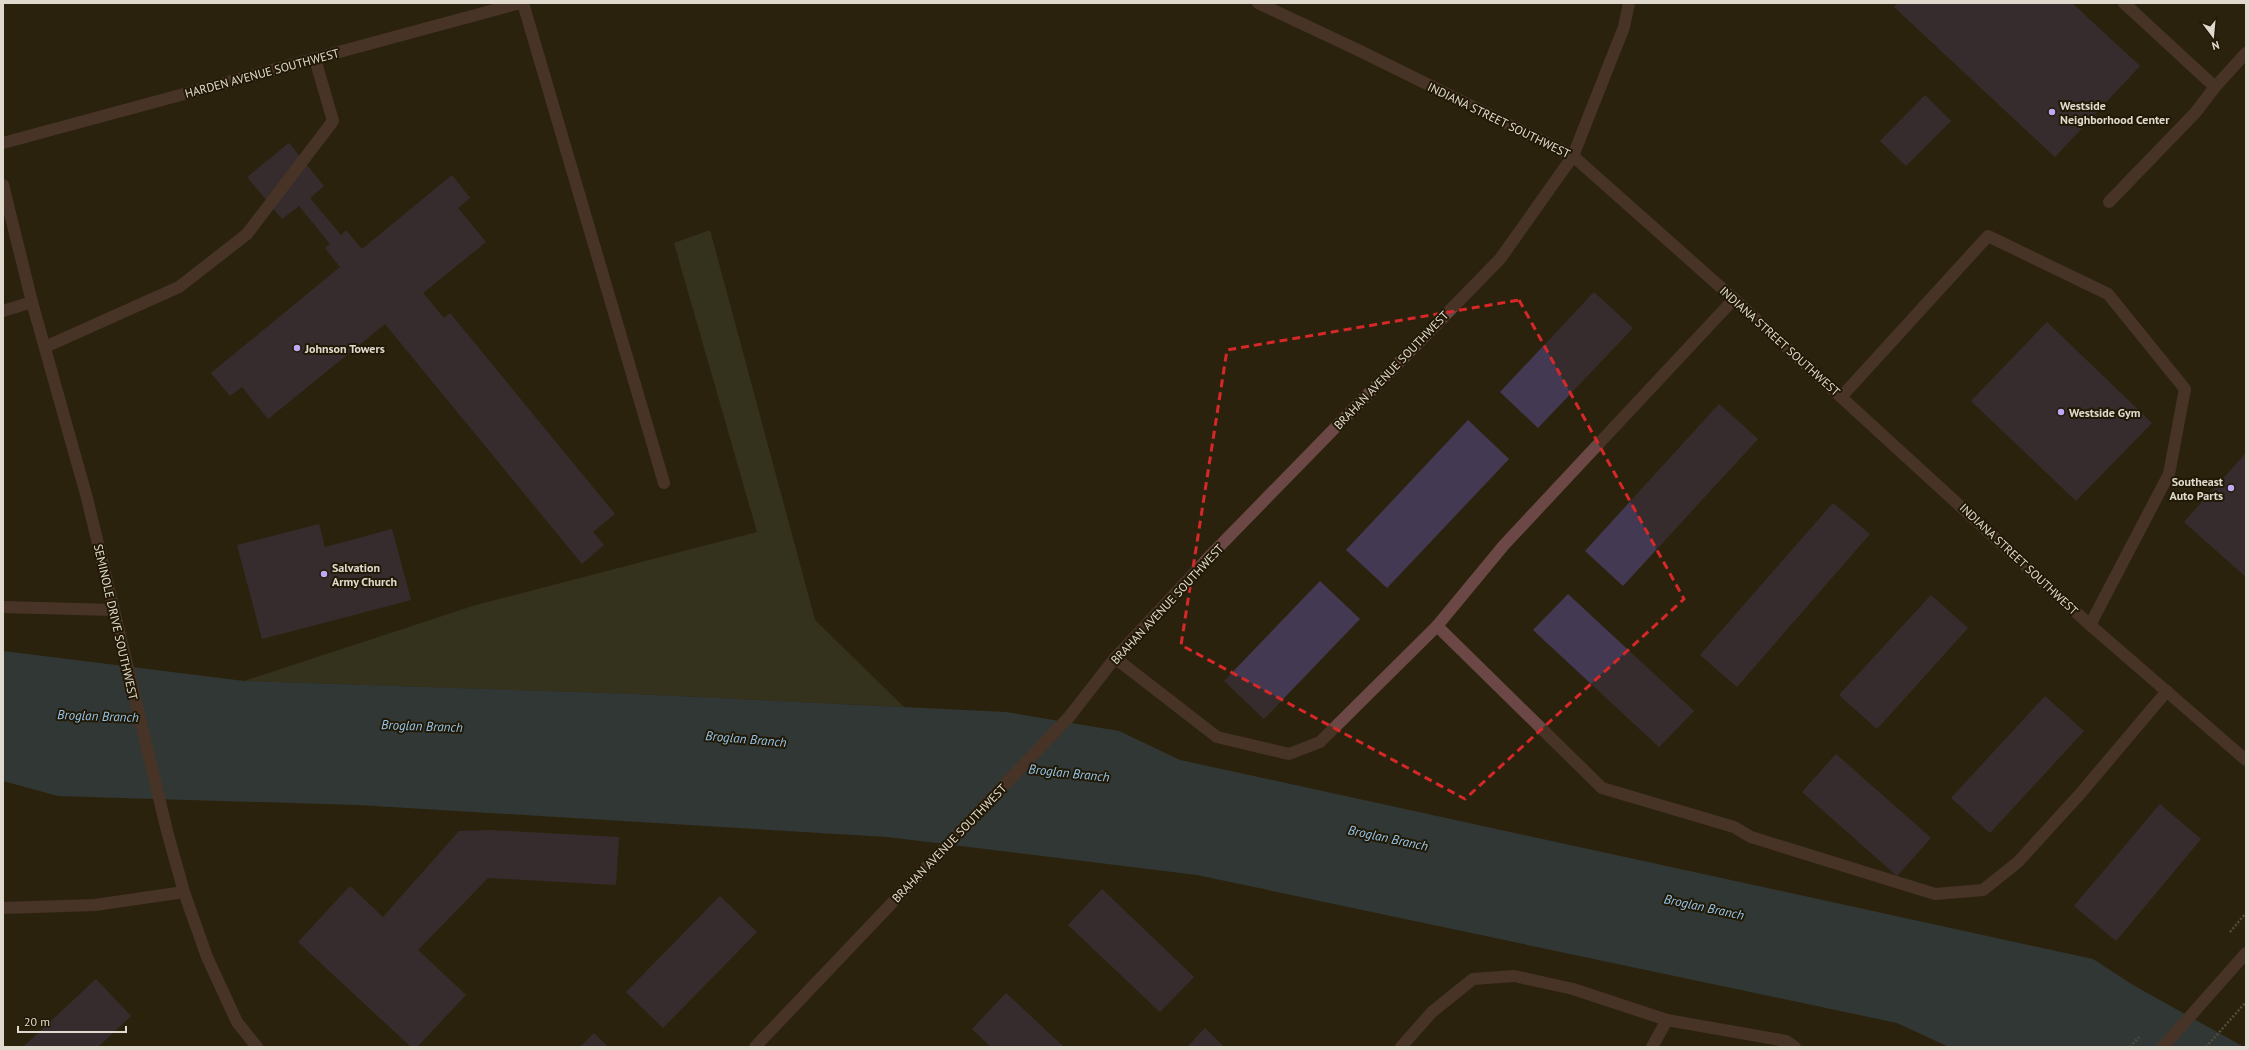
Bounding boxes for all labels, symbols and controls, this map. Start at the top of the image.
north arrow [2193,16,2233,56]
text: N [2210,38,2221,53]
street label: HARDEN AVENUE SOUTHWEST [183,45,341,101]
street label: INDIANA STREET SOUTHWEST [1425,79,1573,161]
place label: Westside Neighborhood Center [2060,98,2170,127]
marker: Westside Neighborhood Center [2047,107,2057,117]
street label: INDIANA STREET SOUTHWEST [1717,283,1843,399]
street label: BRAHAN AVENUE SOUTHWEST [1331,307,1452,432]
place label: Johnson Towers [304,341,385,356]
marker: Johnson Towers [292,343,302,353]
place label: Westside Gym [2069,405,2141,420]
marker: Westside Gym [2056,407,2066,417]
place label: Southeast Auto Parts [2169,474,2224,503]
marker: Southeast Auto Parts [2226,483,2236,493]
street label: INDIANA STREET SOUTHWEST [1957,500,2082,618]
street label: BRAHAN AVENUE SOUTHWEST [1107,541,1227,667]
street label: SEMINOLE DRIVE SOUTHWEST [91,543,141,702]
place label: Salvation Army Church [332,560,397,589]
marker: Salvation Army Church [319,569,329,579]
water label: Broglan Branch [57,706,139,726]
water label: Broglan Branch [381,716,463,736]
water label: Broglan Branch [705,727,787,751]
water label: Broglan Branch [1028,760,1111,786]
street label: BRAHAN AVENUE SOUTHWEST [889,780,1010,905]
water label: Broglan Branch [1346,821,1430,855]
water label: Broglan Branch [1662,890,1746,924]
scale bar [18,1008,126,1034]
text: 20 m [24,1014,50,1029]

